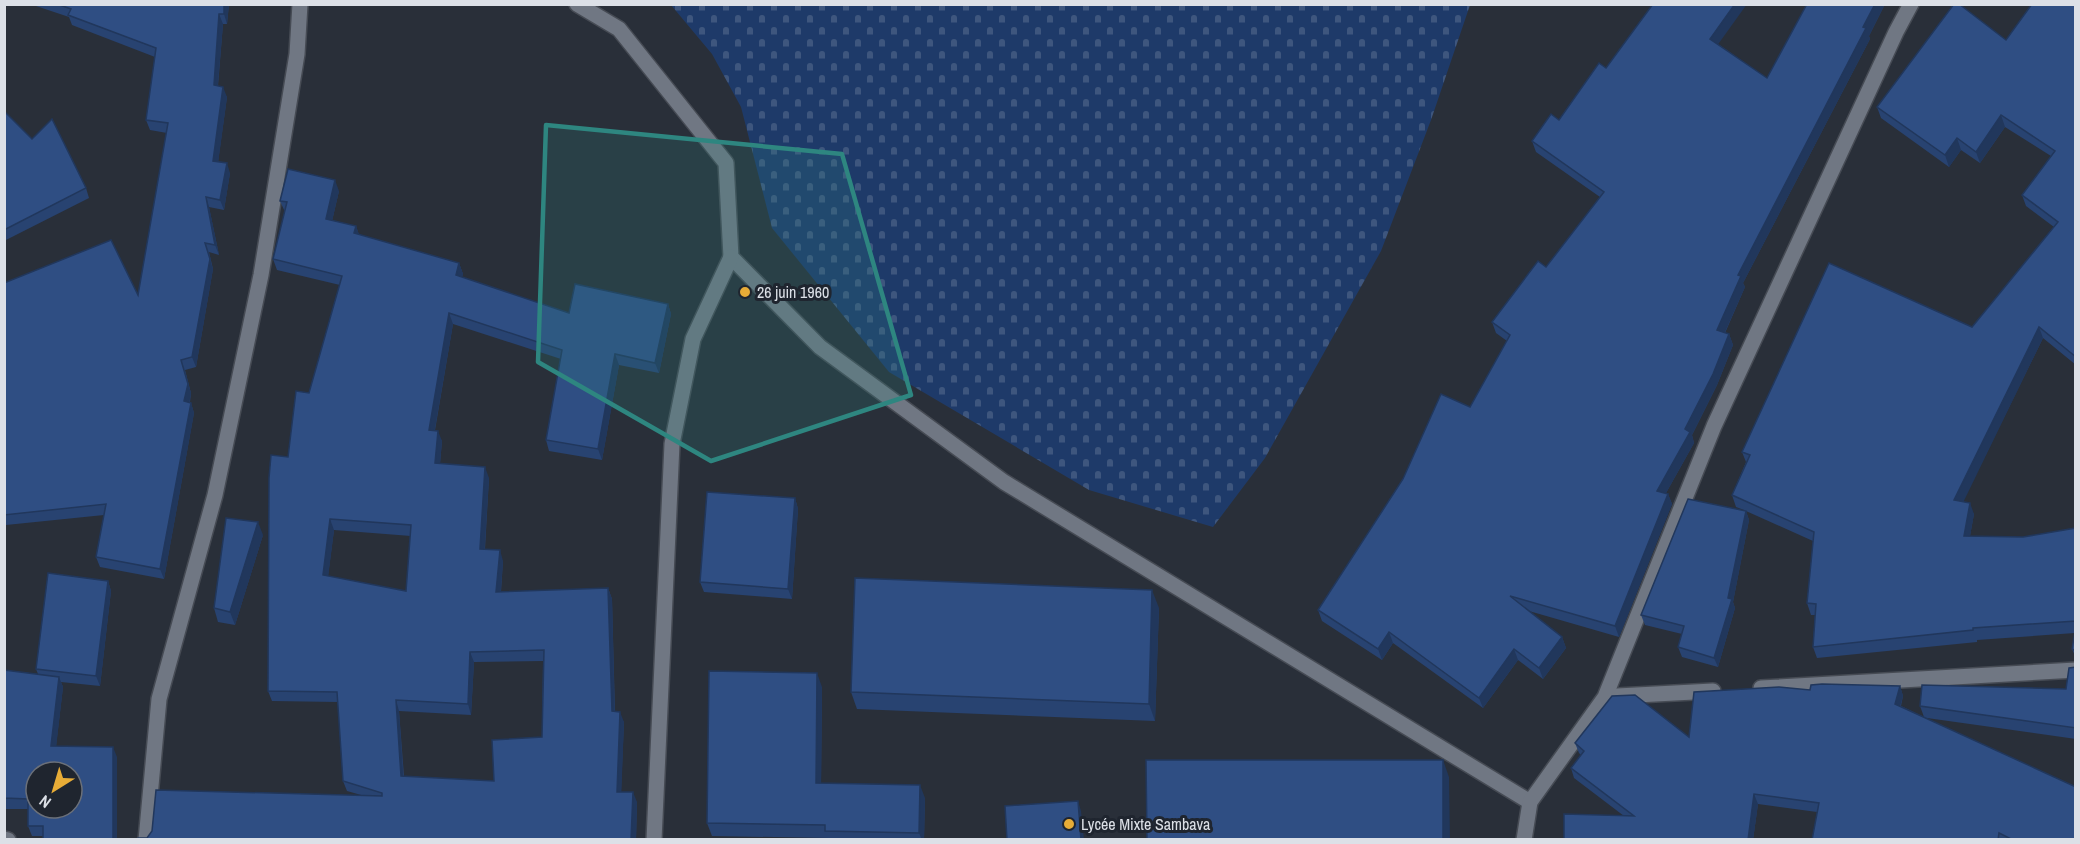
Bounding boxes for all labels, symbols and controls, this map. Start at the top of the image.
place label: 26 juin 1960 [757,281,829,303]
marker: 26 juin 1960 [738,285,752,299]
north arrow [24,760,84,820]
text: N [35,790,55,814]
place label: Lycée Mixte Sambava [1081,813,1211,835]
marker: Lycée Mixte Sambava [1062,817,1076,831]

